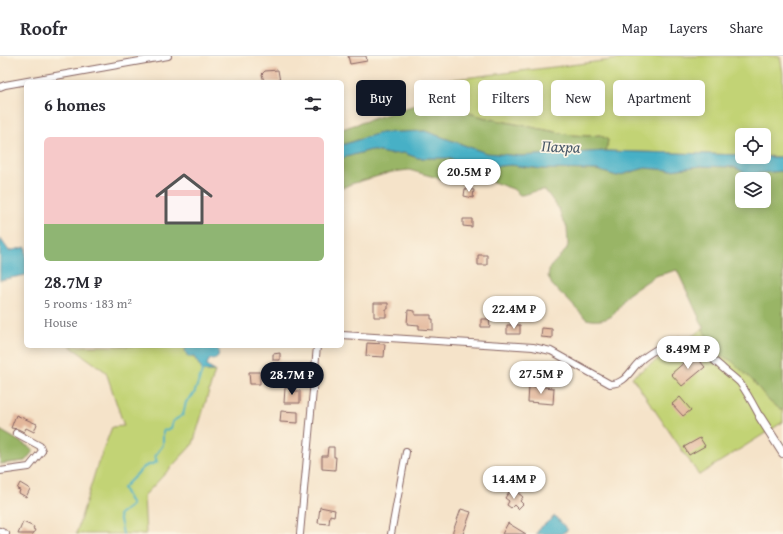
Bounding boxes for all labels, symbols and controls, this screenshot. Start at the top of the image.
text: Roofr [20,14,67,42]
text: Map [622,18,648,38]
text: Layers [670,18,708,38]
text: Share [730,18,763,38]
chip: Buy [356,80,406,116]
chip: Rent [414,80,470,116]
chip: Filters [478,80,543,116]
chip: New [551,80,605,116]
chip: Apartment [613,80,705,116]
text: 6 homes [44,92,106,117]
icon: filters [302,93,324,115]
map controls [735,128,771,208]
button: locate [735,128,771,164]
water label: Пахра [541,133,581,159]
pin: 20.5M ₽ [432,159,506,193]
text: 20.5M ₽ [447,162,491,181]
icon: home [148,163,220,235]
button: layers [735,172,771,208]
text: 28.7M ₽ [44,269,102,294]
text: 5 rooms · 183 m² [44,294,132,313]
pin: 22.4M ₽ [477,296,551,330]
text: 22.4M ₽ [492,299,536,318]
text: House [44,313,78,332]
pin: 8.49M ₽ [651,336,725,370]
text: 8.49M ₽ [666,339,710,358]
pin: 27.5M ₽ [504,361,578,395]
pin: 28.7M ₽ [255,362,329,396]
text: 27.5M ₽ [519,364,563,383]
text: 28.7M ₽ [270,365,314,384]
pin: 14.4M ₽ [477,466,551,500]
text: 14.4M ₽ [492,469,536,488]

